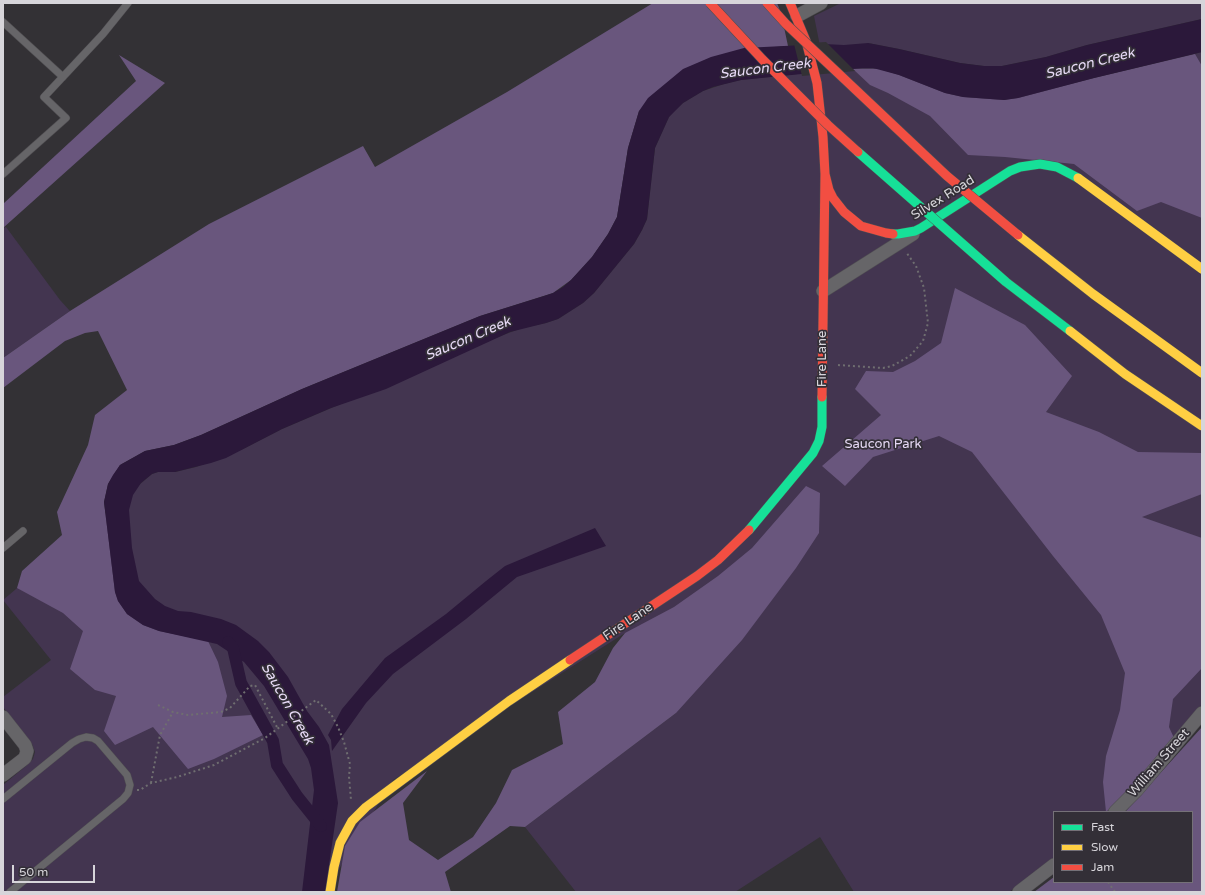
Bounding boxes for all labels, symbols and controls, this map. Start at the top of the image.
water label: Saucon Creek [1044,45,1136,83]
water label: Saucon Creek [719,55,811,83]
street label: Silvex Road [909,172,977,224]
water label: Saucon Creek [423,313,513,365]
street label: Fire Lane [815,331,831,387]
park label: Saucon Park [844,437,922,453]
street label: Fire Lane [600,600,656,644]
water label: Saucon Creek [257,660,317,748]
street label: William Street [1125,726,1193,800]
legend [1053,811,1193,883]
text: Fast [1091,820,1114,834]
text: Slow [1091,840,1118,854]
scale bar [14,857,97,883]
text: Jam [1091,860,1114,874]
text: 50 m [19,865,48,879]

